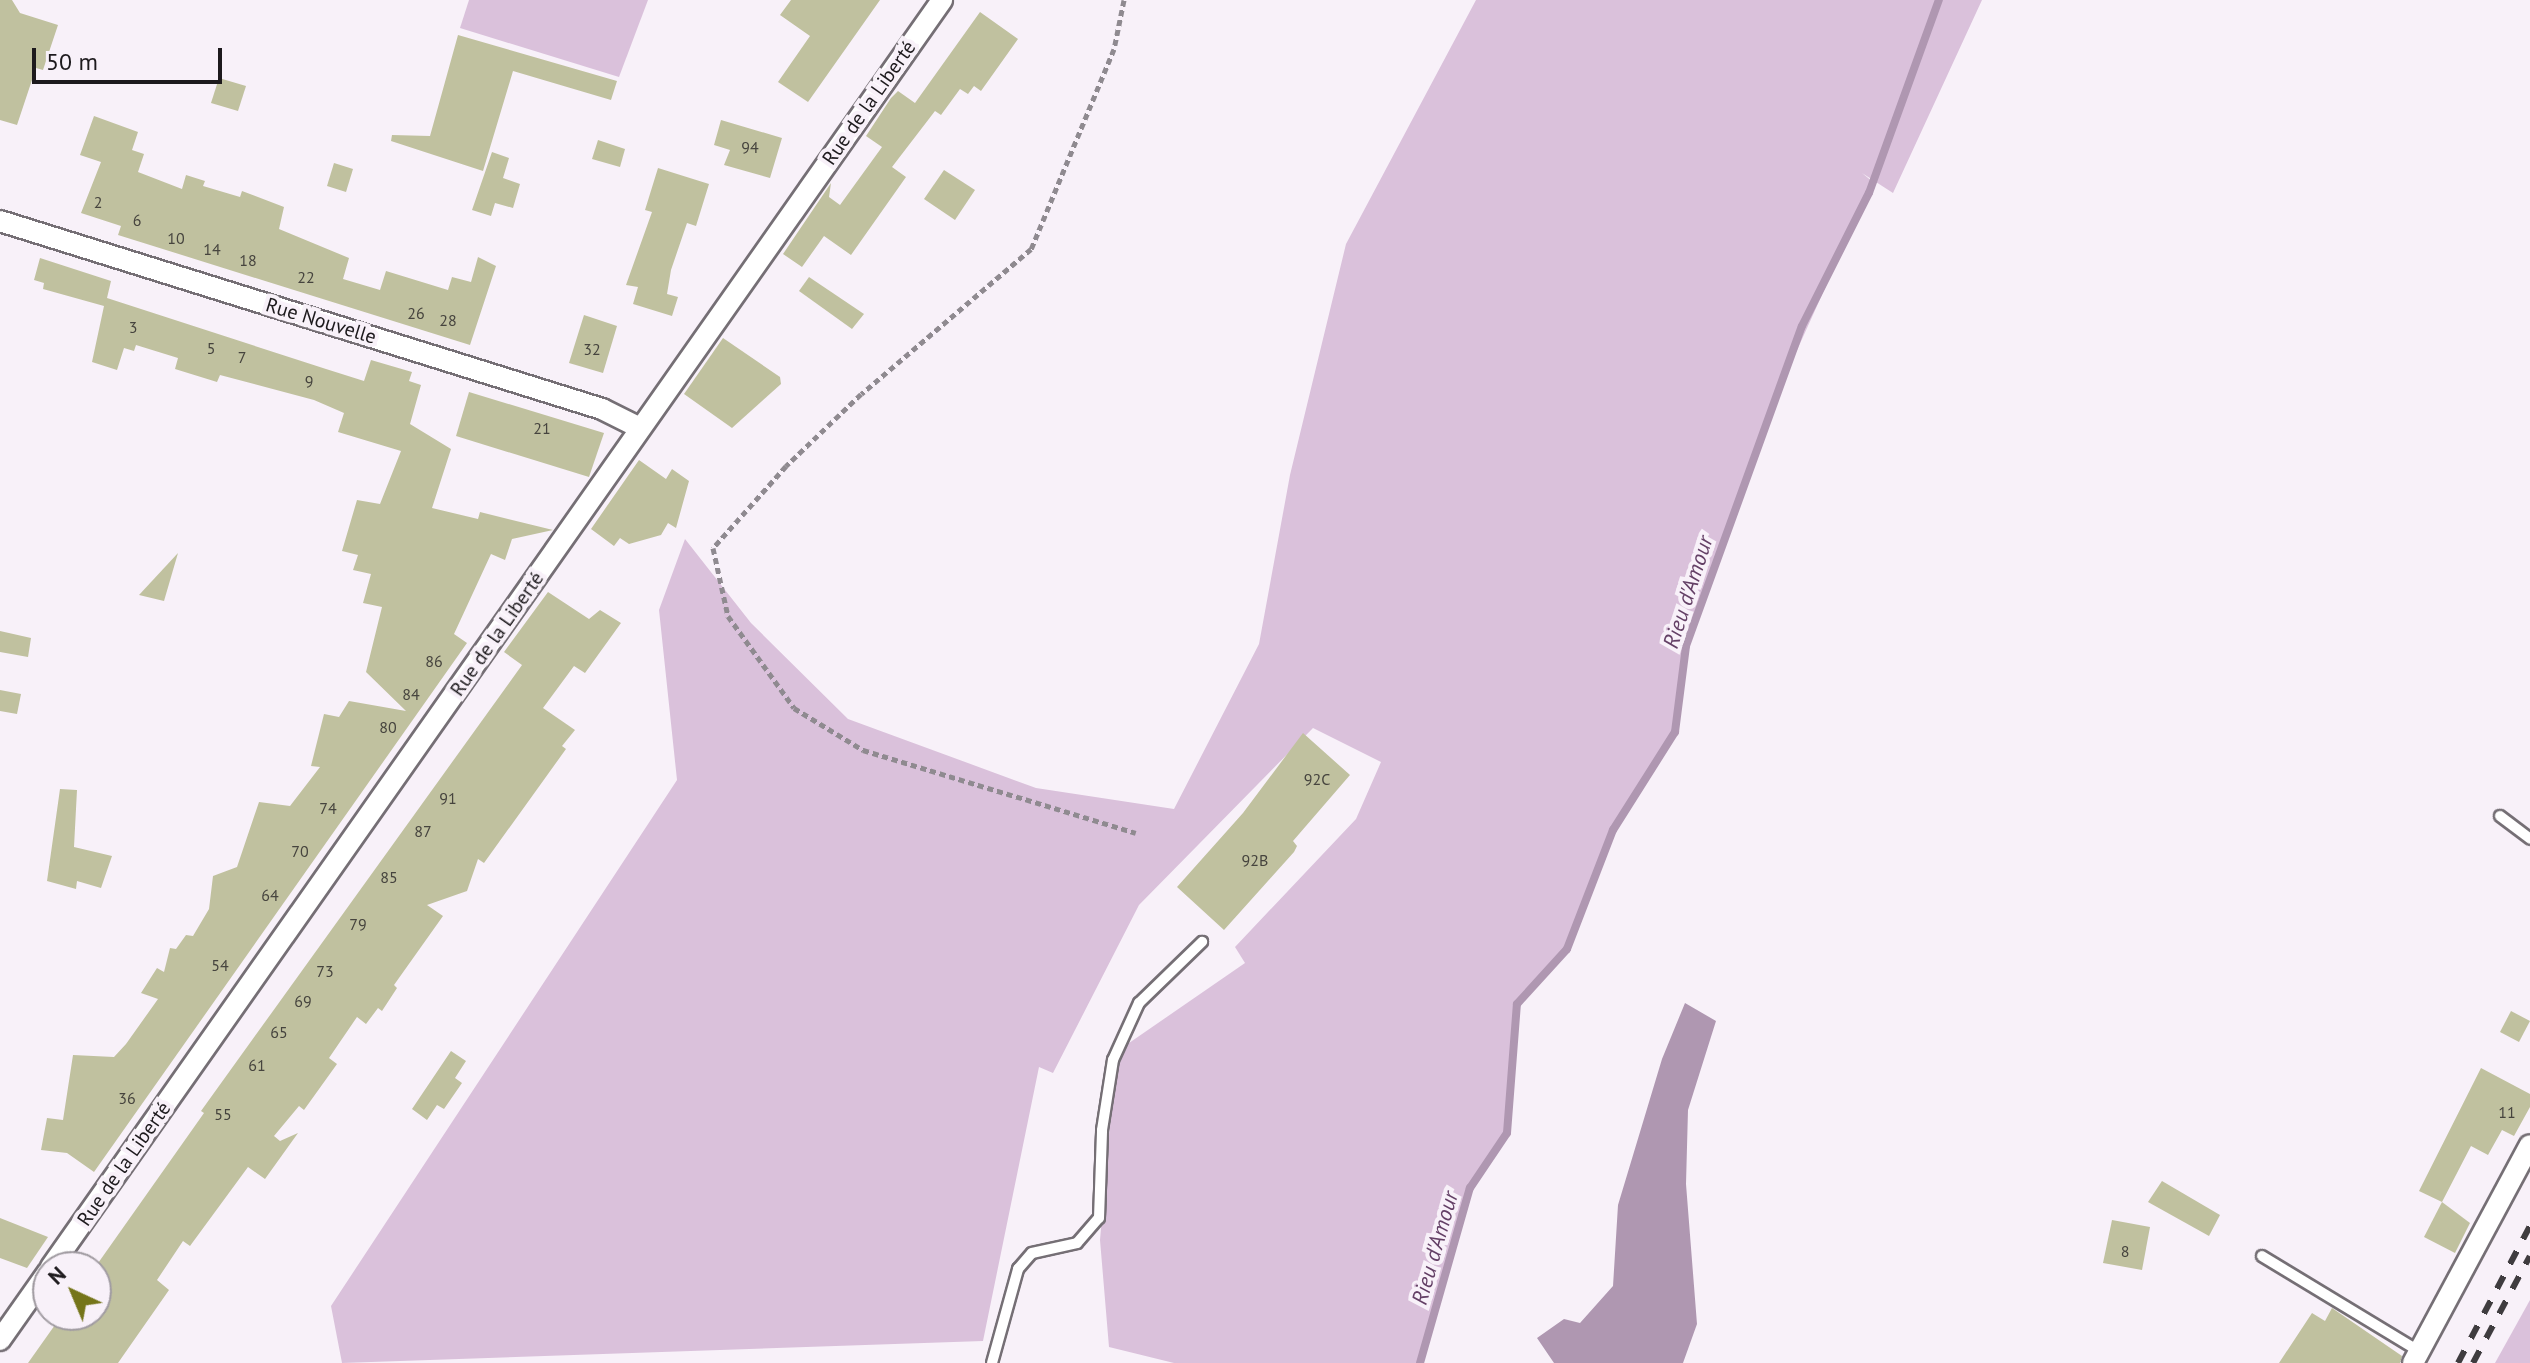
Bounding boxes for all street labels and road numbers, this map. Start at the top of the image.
street label: Rue de la Liberté [817,36,921,170]
street label: Rue Nouvelle [263,293,379,349]
street label: Rue de la Liberté [445,567,549,701]
street label: Rue de la Liberté [72,1097,176,1231]

